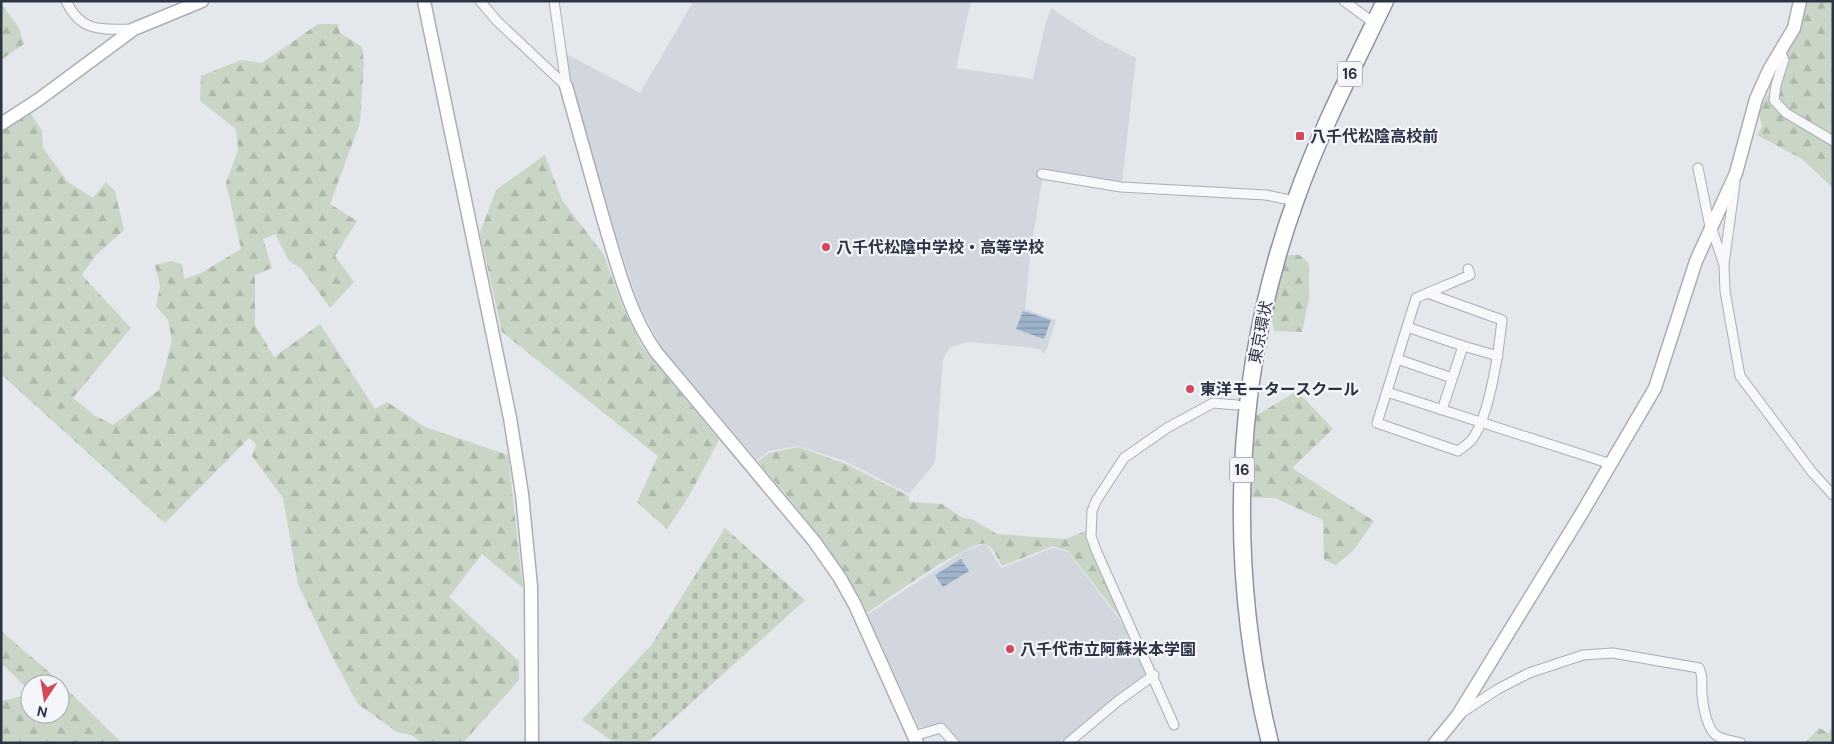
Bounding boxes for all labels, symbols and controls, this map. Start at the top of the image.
road number: 16 [1338,62,1362,86]
place label: 八千代松陰高校前 [1310,126,1438,147]
marker: 八千代松陰高校前 [1294,130,1306,142]
place label: 八千代松陰中学校・高等学校 [836,237,1044,258]
marker: 八千代松陰中学校・高等学校 [820,241,832,253]
street label: 東京環状 [1244,299,1277,366]
place label: 東洋モータースクール [1200,379,1359,400]
marker: 東洋モータースクール [1184,383,1196,395]
road number: 16 [1230,458,1254,482]
place label: 八千代市立阿蘇米本学園 [1020,639,1196,660]
marker: 八千代市立阿蘇米本学園 [1004,643,1016,655]
north arrow [20,674,70,724]
text: N [35,702,49,722]

